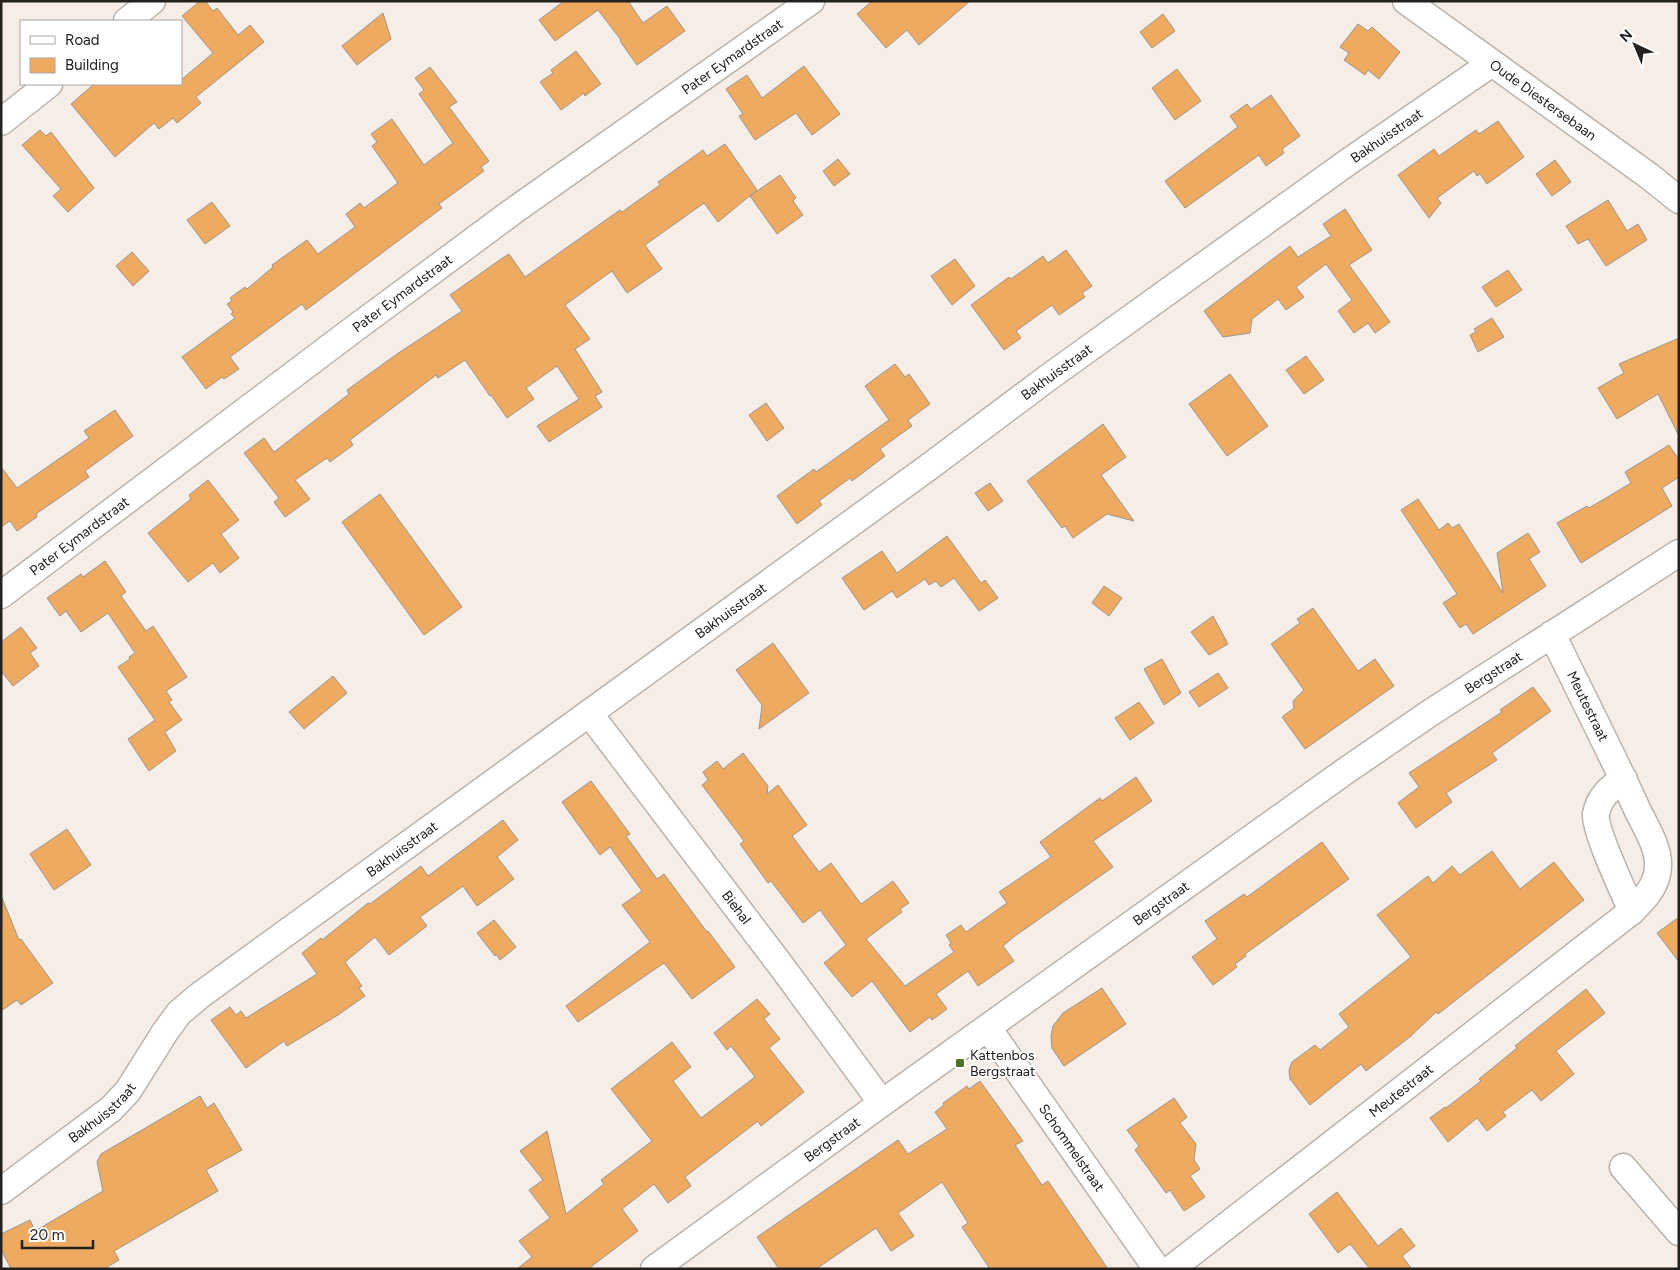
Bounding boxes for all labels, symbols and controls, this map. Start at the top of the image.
street label: Pater Eymardstraat [678,16,786,99]
legend [20,20,182,85]
north arrow [1610,20,1660,70]
text: N [1617,26,1636,46]
text: Road [65,31,100,49]
text: Building [65,56,119,74]
street label: Oude Diestersebaan [1486,56,1600,144]
street label: Bakhuisstraat [1347,105,1426,167]
street label: Pater Eymardstraat [349,251,456,336]
street label: Bakhuisstraat [1018,341,1096,404]
street label: Pater Eymardstraat [27,494,133,579]
street label: Bakhuisstraat [692,580,770,643]
street label: Bergstraat [1462,648,1526,697]
street label: Meutestraat [1563,668,1612,744]
street label: Bakhuisstraat [363,818,441,881]
street label: Bergstraat [1130,878,1193,930]
street label: Biehal [718,888,754,928]
place label: Kattenbos Bergstraat [970,1047,1035,1080]
marker: Kattenbos Bergstraat [954,1057,966,1069]
street label: Meutestraat [1366,1061,1437,1121]
street label: Bakhuisstraat [65,1080,140,1147]
street label: Schommelstraat [1035,1101,1108,1195]
street label: Bergstraat [801,1114,864,1166]
scale bar [22,1218,94,1250]
text: 20 m [30,1226,64,1244]

